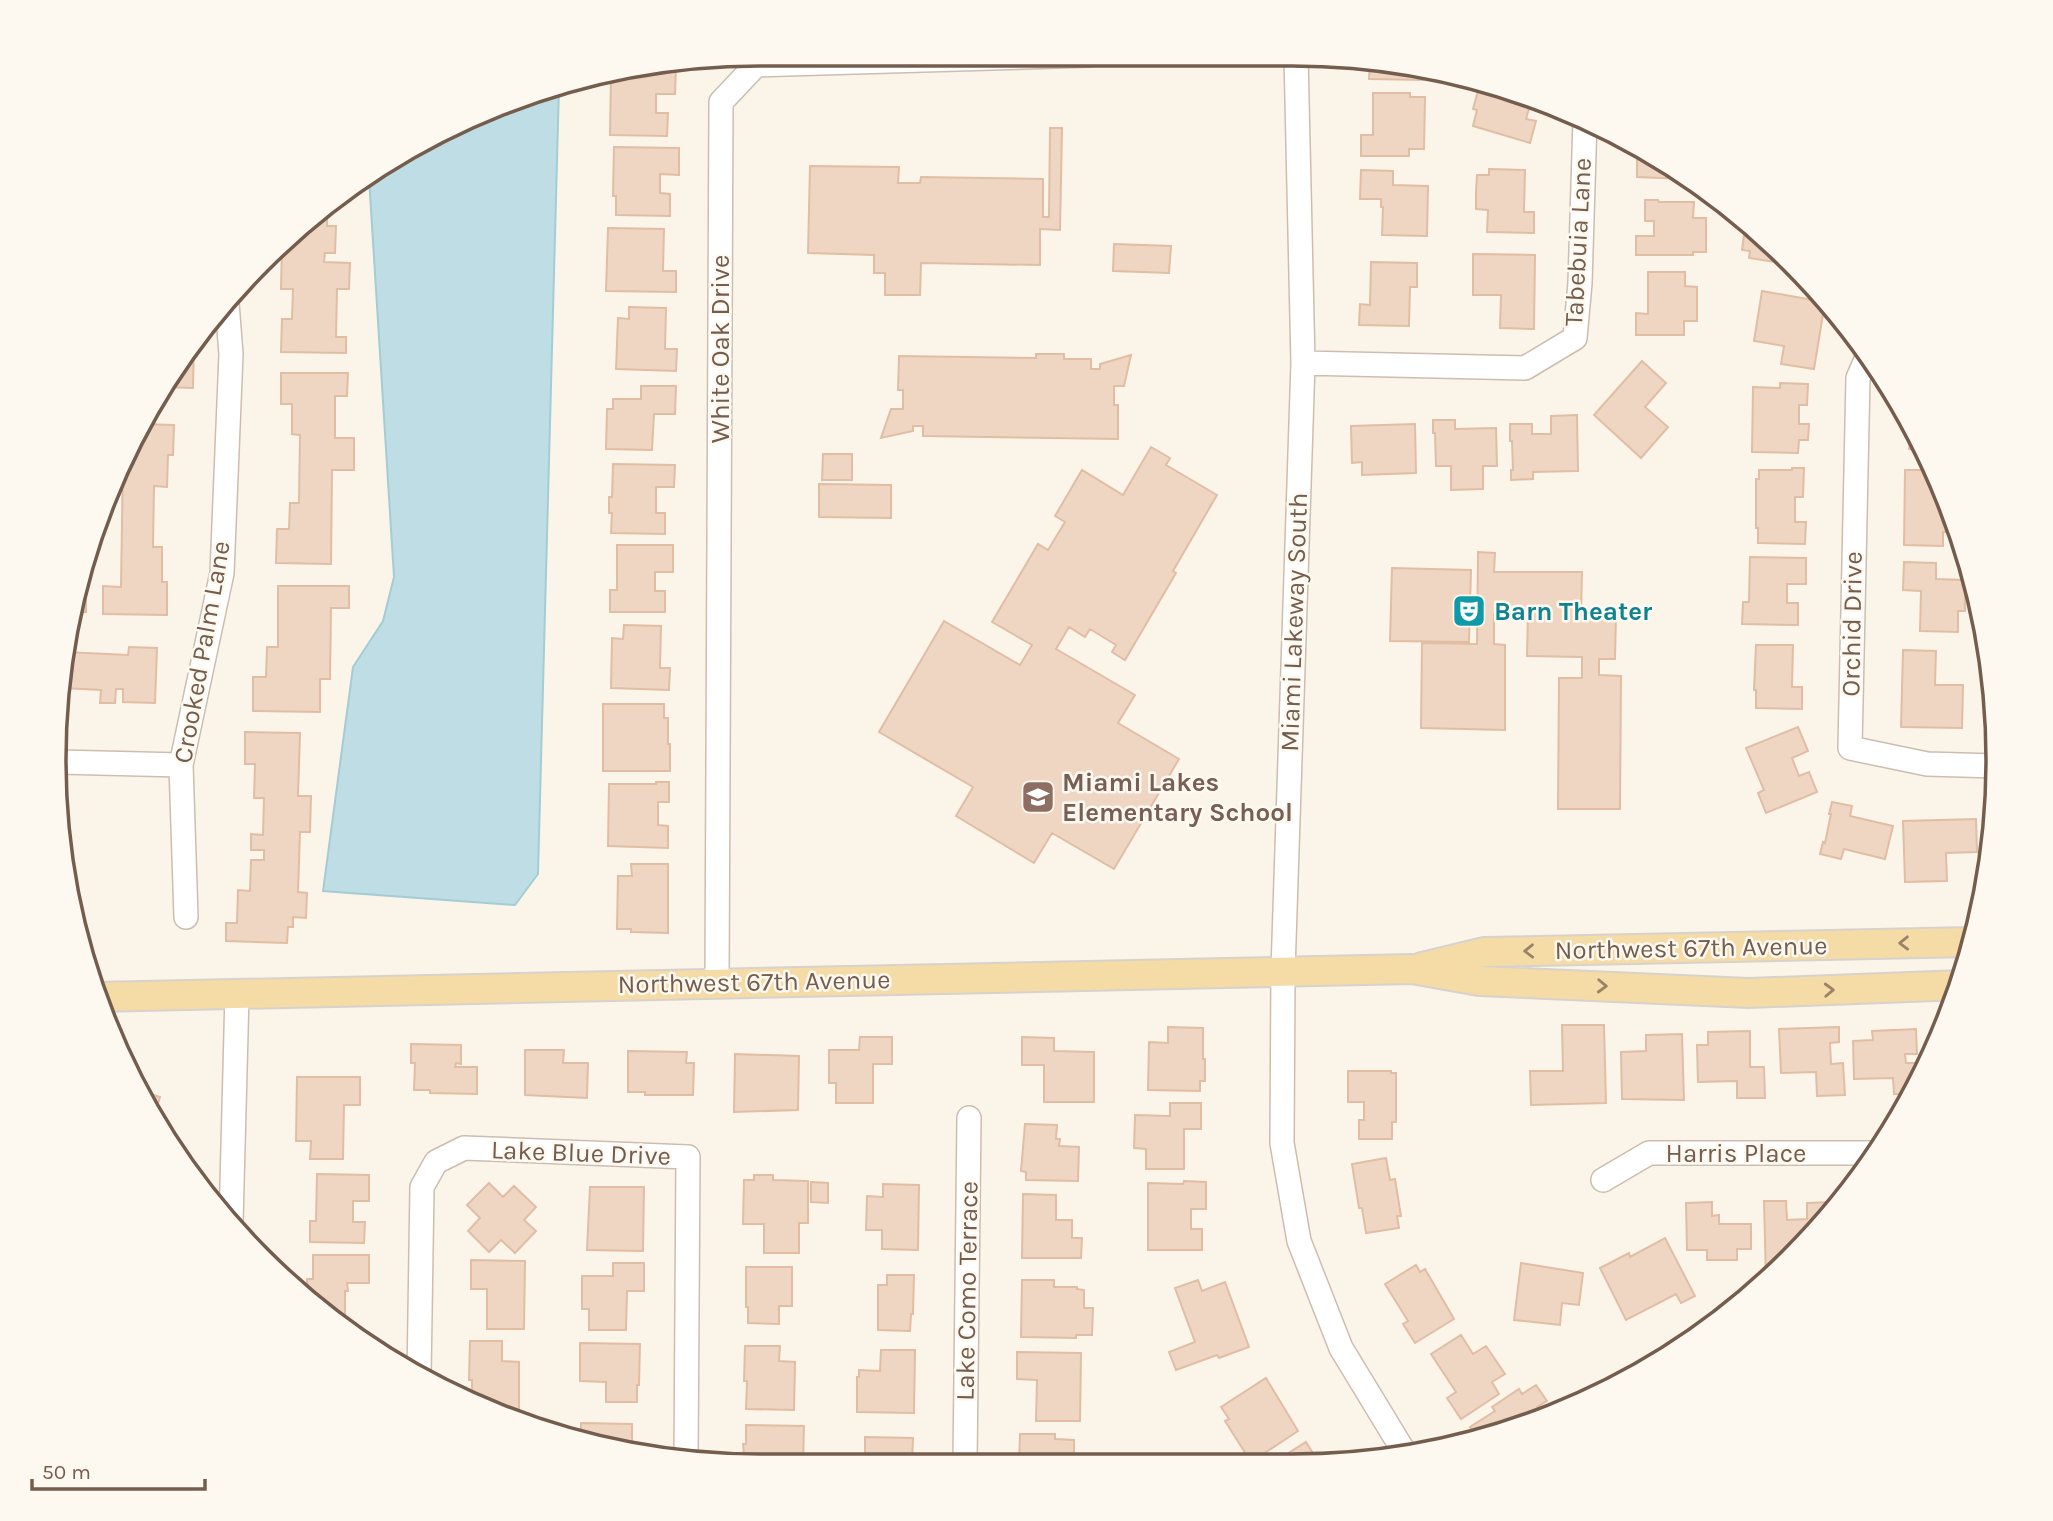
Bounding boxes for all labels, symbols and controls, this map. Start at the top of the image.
street label: Tabebuia Lane [1558,157,1598,327]
street label: White Oak Drive [705,255,736,443]
street label: Miami Lakeway South [1274,492,1314,752]
street label: Crooked Palm Lane [167,538,237,766]
street label: Orchid Drive [1835,551,1869,697]
theatre icon: Barn Theater [1450,592,1488,630]
place label: Barn Theater [1494,596,1653,627]
place label: Miami Lakes Elementary School [1062,767,1293,828]
school or university icon: Miami Lakes Elementary School [1019,778,1057,816]
street label: Northwest 67th Avenue [1554,930,1828,966]
one-way arrow [1898,936,1909,951]
one-way arrow [1524,943,1534,959]
street label: Northwest 67th Avenue [617,964,891,1000]
one-way arrow [1597,979,1608,994]
one-way arrow [1824,982,1835,997]
street label: Lake Blue Drive [490,1134,672,1172]
street label: Harris Place [1666,1138,1806,1169]
street label: Lake Como Terrace [950,1181,984,1401]
scale bar [32,1448,205,1492]
text: 50 m [42,1460,91,1484]

